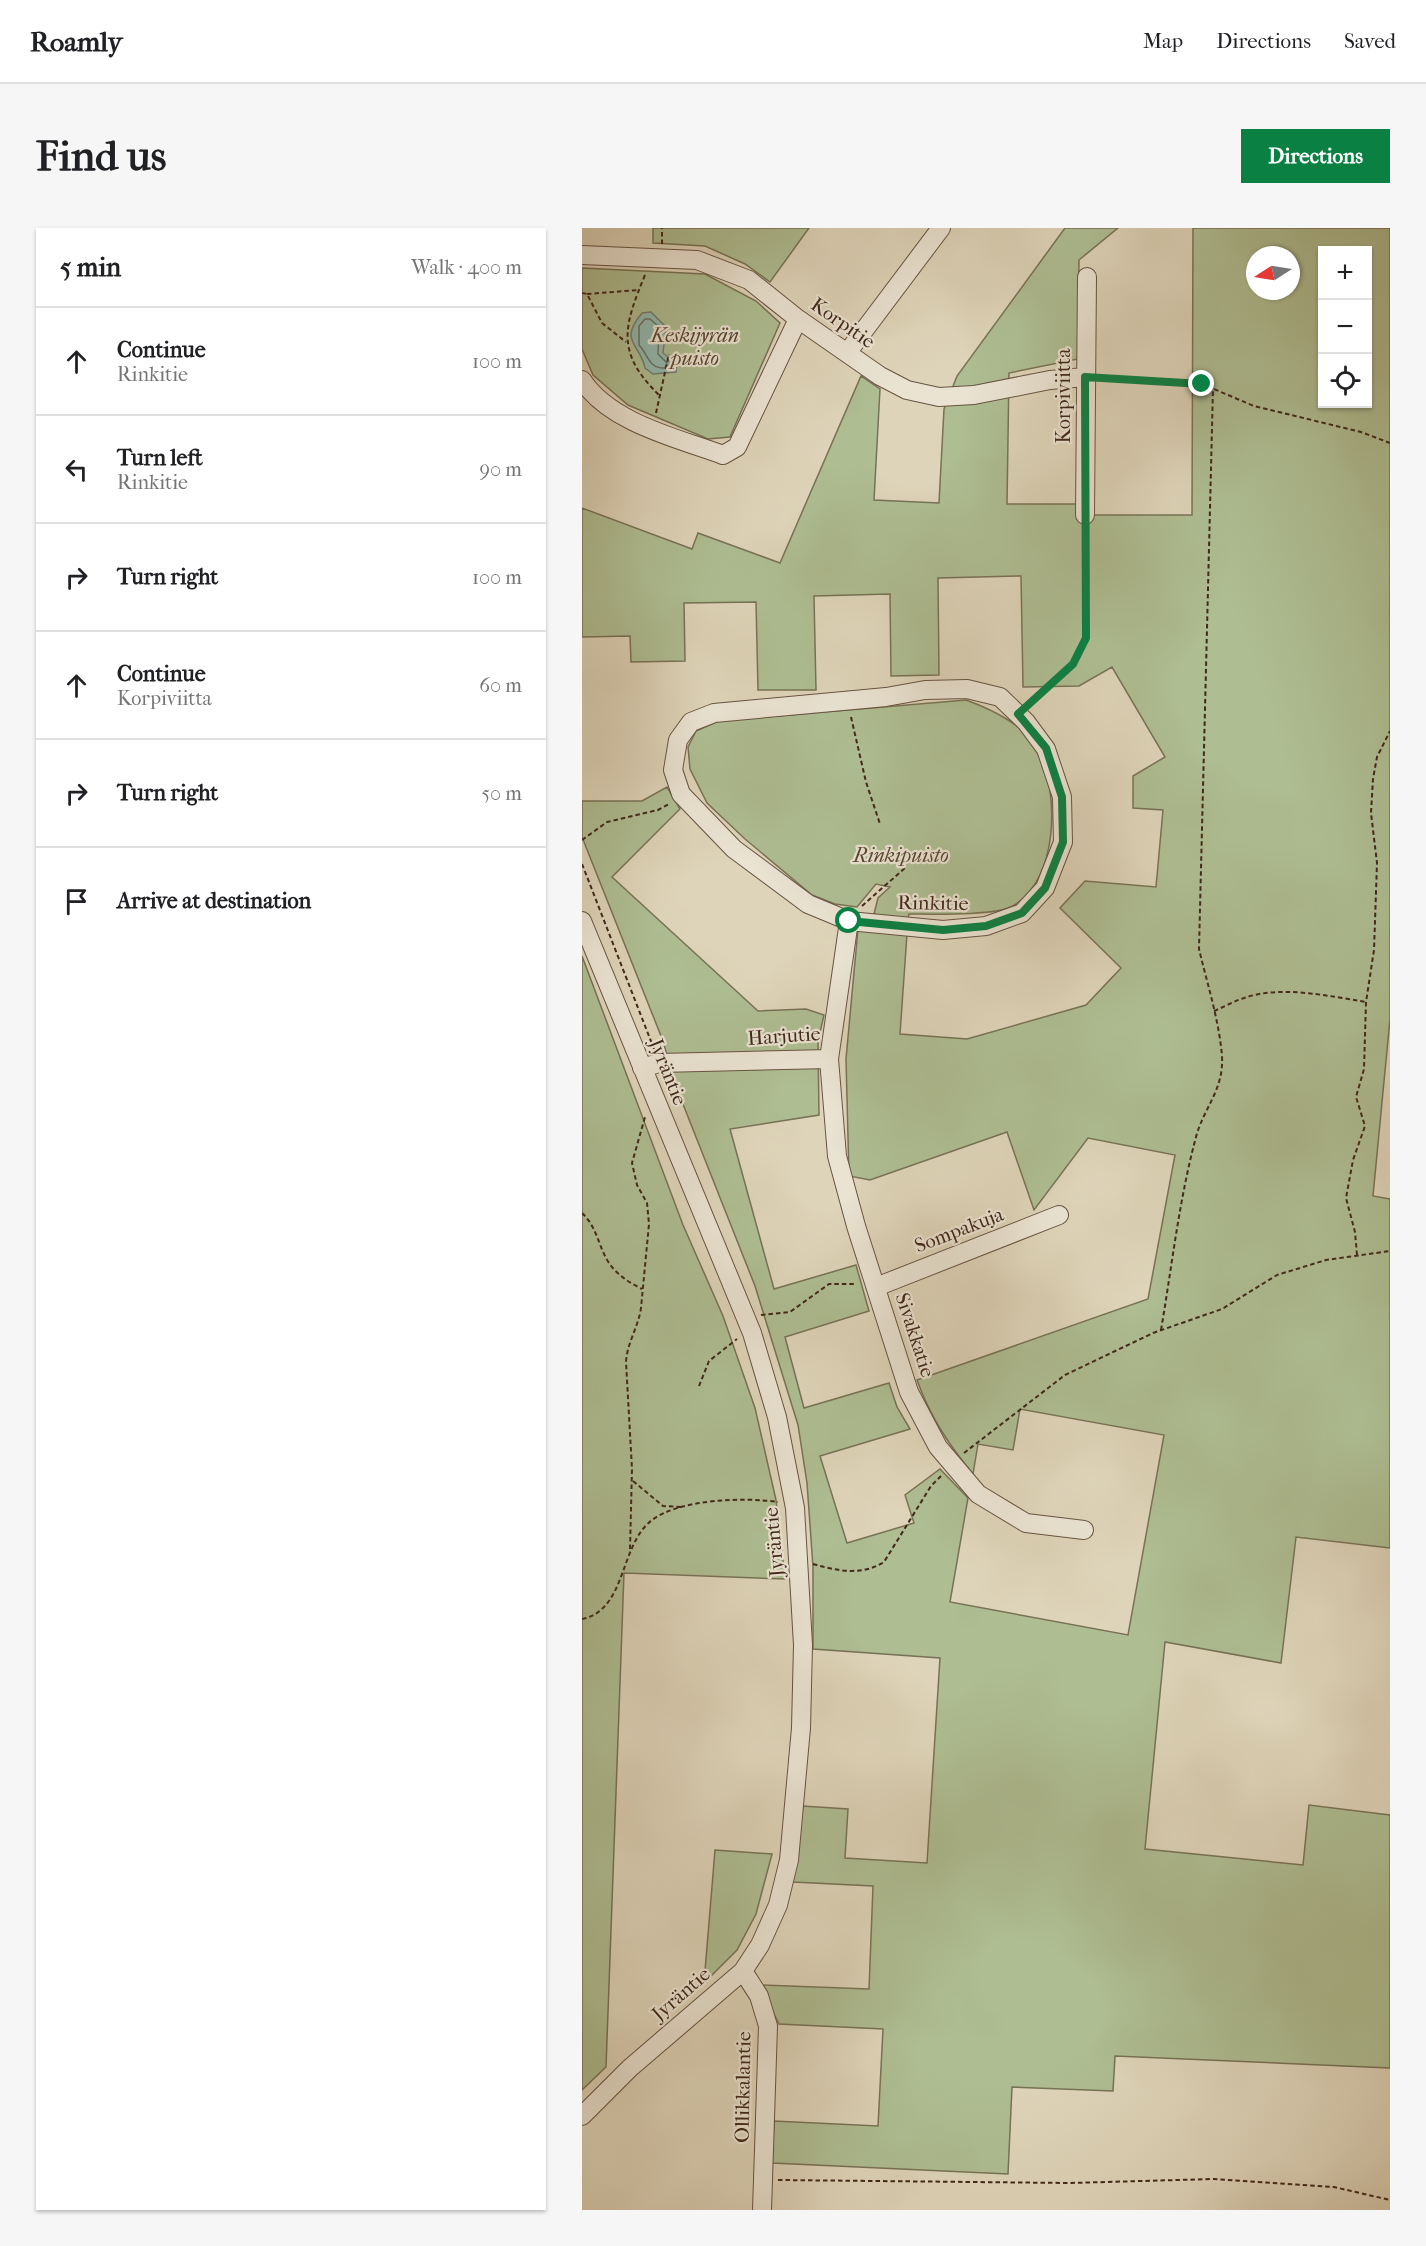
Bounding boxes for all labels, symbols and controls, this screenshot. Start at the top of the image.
text: Roamly [30,25,122,58]
text: Map [1143,29,1183,53]
text: Directions [1216,29,1311,53]
text: Saved [1344,29,1396,53]
button: Directions [1241,129,1390,183]
text: Find us [36,132,166,181]
north arrow [1246,246,1300,300]
map controls [1318,246,1372,408]
button: + [1318,246,1372,300]
text: 5 min [60,252,121,283]
text: Walk · 400 m [411,256,522,279]
street label: Korpitie [807,293,879,353]
button: − [1318,300,1372,354]
park label: Keskijyrän puisto [649,324,739,370]
text: Continue [117,337,206,363]
icon: ahead [60,345,93,378]
street label: Korpiviitta [1052,348,1075,443]
text: 100 m [472,350,522,373]
button: locate [1318,354,1372,408]
text: Rinkitie [117,363,188,386]
route end [1188,370,1214,396]
text: Turn left [117,445,203,471]
icon: left [60,453,93,486]
text: 90 m [480,458,522,481]
text: Rinkitie [117,471,188,494]
icon: right [60,561,93,594]
text: Turn right [117,564,218,590]
text: 100 m [472,566,522,589]
text: Continue [117,661,206,687]
icon: ahead [60,669,93,702]
text: 60 m [479,674,522,697]
text: Korpiviitta [117,687,212,710]
icon: right [60,777,93,810]
text: Turn right [117,780,218,806]
text: 50 m [481,782,522,805]
park label: Rinkipuisto [851,844,949,867]
icon: arrive [60,885,93,918]
text: Arrive at destination [117,888,311,914]
street label: Rinkitie [897,891,969,915]
route start [835,907,861,933]
street label: Harjutie [747,1022,821,1050]
street label: Jyräntie [644,1034,692,1109]
street label: Sompakuja [911,1202,1007,1257]
street label: Sivakkatie [891,1290,939,1380]
street label: Jyräntie [759,1506,789,1580]
street label: Jyräntie [646,1962,715,2027]
street label: Ollikkalantie [731,2031,755,2143]

